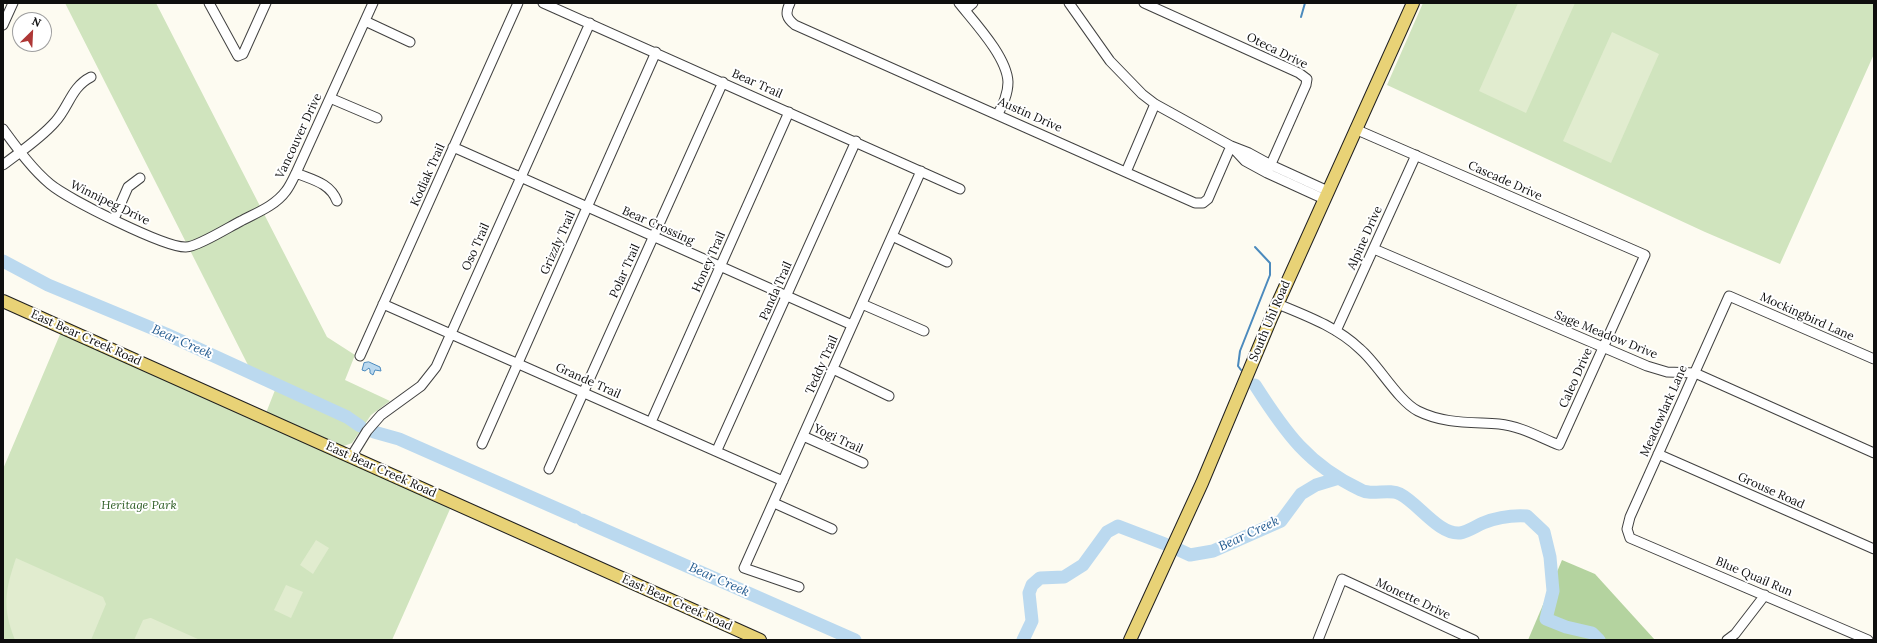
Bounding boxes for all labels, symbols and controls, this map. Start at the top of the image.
north arrow [12,12,52,52]
text: N [30,14,43,30]
street label: Oteca Drive [1244,30,1310,72]
street label: Bear Trail [729,66,785,102]
street label: Vancouver Drive [273,91,325,181]
street label: Austin Drive [996,94,1064,136]
street label: Kodiak Trail [408,142,448,208]
street label: Cascade Drive [1466,158,1544,204]
street label: Winnipeg Drive [68,178,152,228]
street label: Bear Crossing [620,204,696,248]
street label: Alpine Drive [1345,204,1385,272]
street label: Grizzly Trail [538,209,578,277]
street label: Oso Trail [459,221,493,273]
street label: Honey Trail [689,229,729,295]
street label: Polar Trail [607,242,643,300]
street label: Panda Trail [757,259,795,323]
street label: South Uhl Road [1246,278,1294,364]
street label: Mockingbird Lane [1758,290,1856,344]
street label: East Bear Creek Road [29,307,143,369]
street label: Sage Meadow Drive [1552,308,1660,362]
water label: Bear Creek [149,322,215,362]
street label: Teddy Trail [803,333,841,397]
street label: Caleo Drive [1556,346,1596,410]
street label: Grande Trail [553,360,623,402]
street label: Meadowlark Lane [1637,363,1691,459]
street label: Yogi Trail [811,421,865,457]
street label: East Bear Creek Road [324,439,438,501]
street label: Grouse Road [1735,470,1807,512]
park label: Heritage Park [101,499,177,513]
water label: Bear Creek [1216,513,1282,555]
street label: Blue Quail Run [1713,554,1795,600]
water label: Bear Creek [686,560,752,600]
street label: East Bear Creek Road [620,572,734,634]
street label: Monette Drive [1373,575,1453,623]

